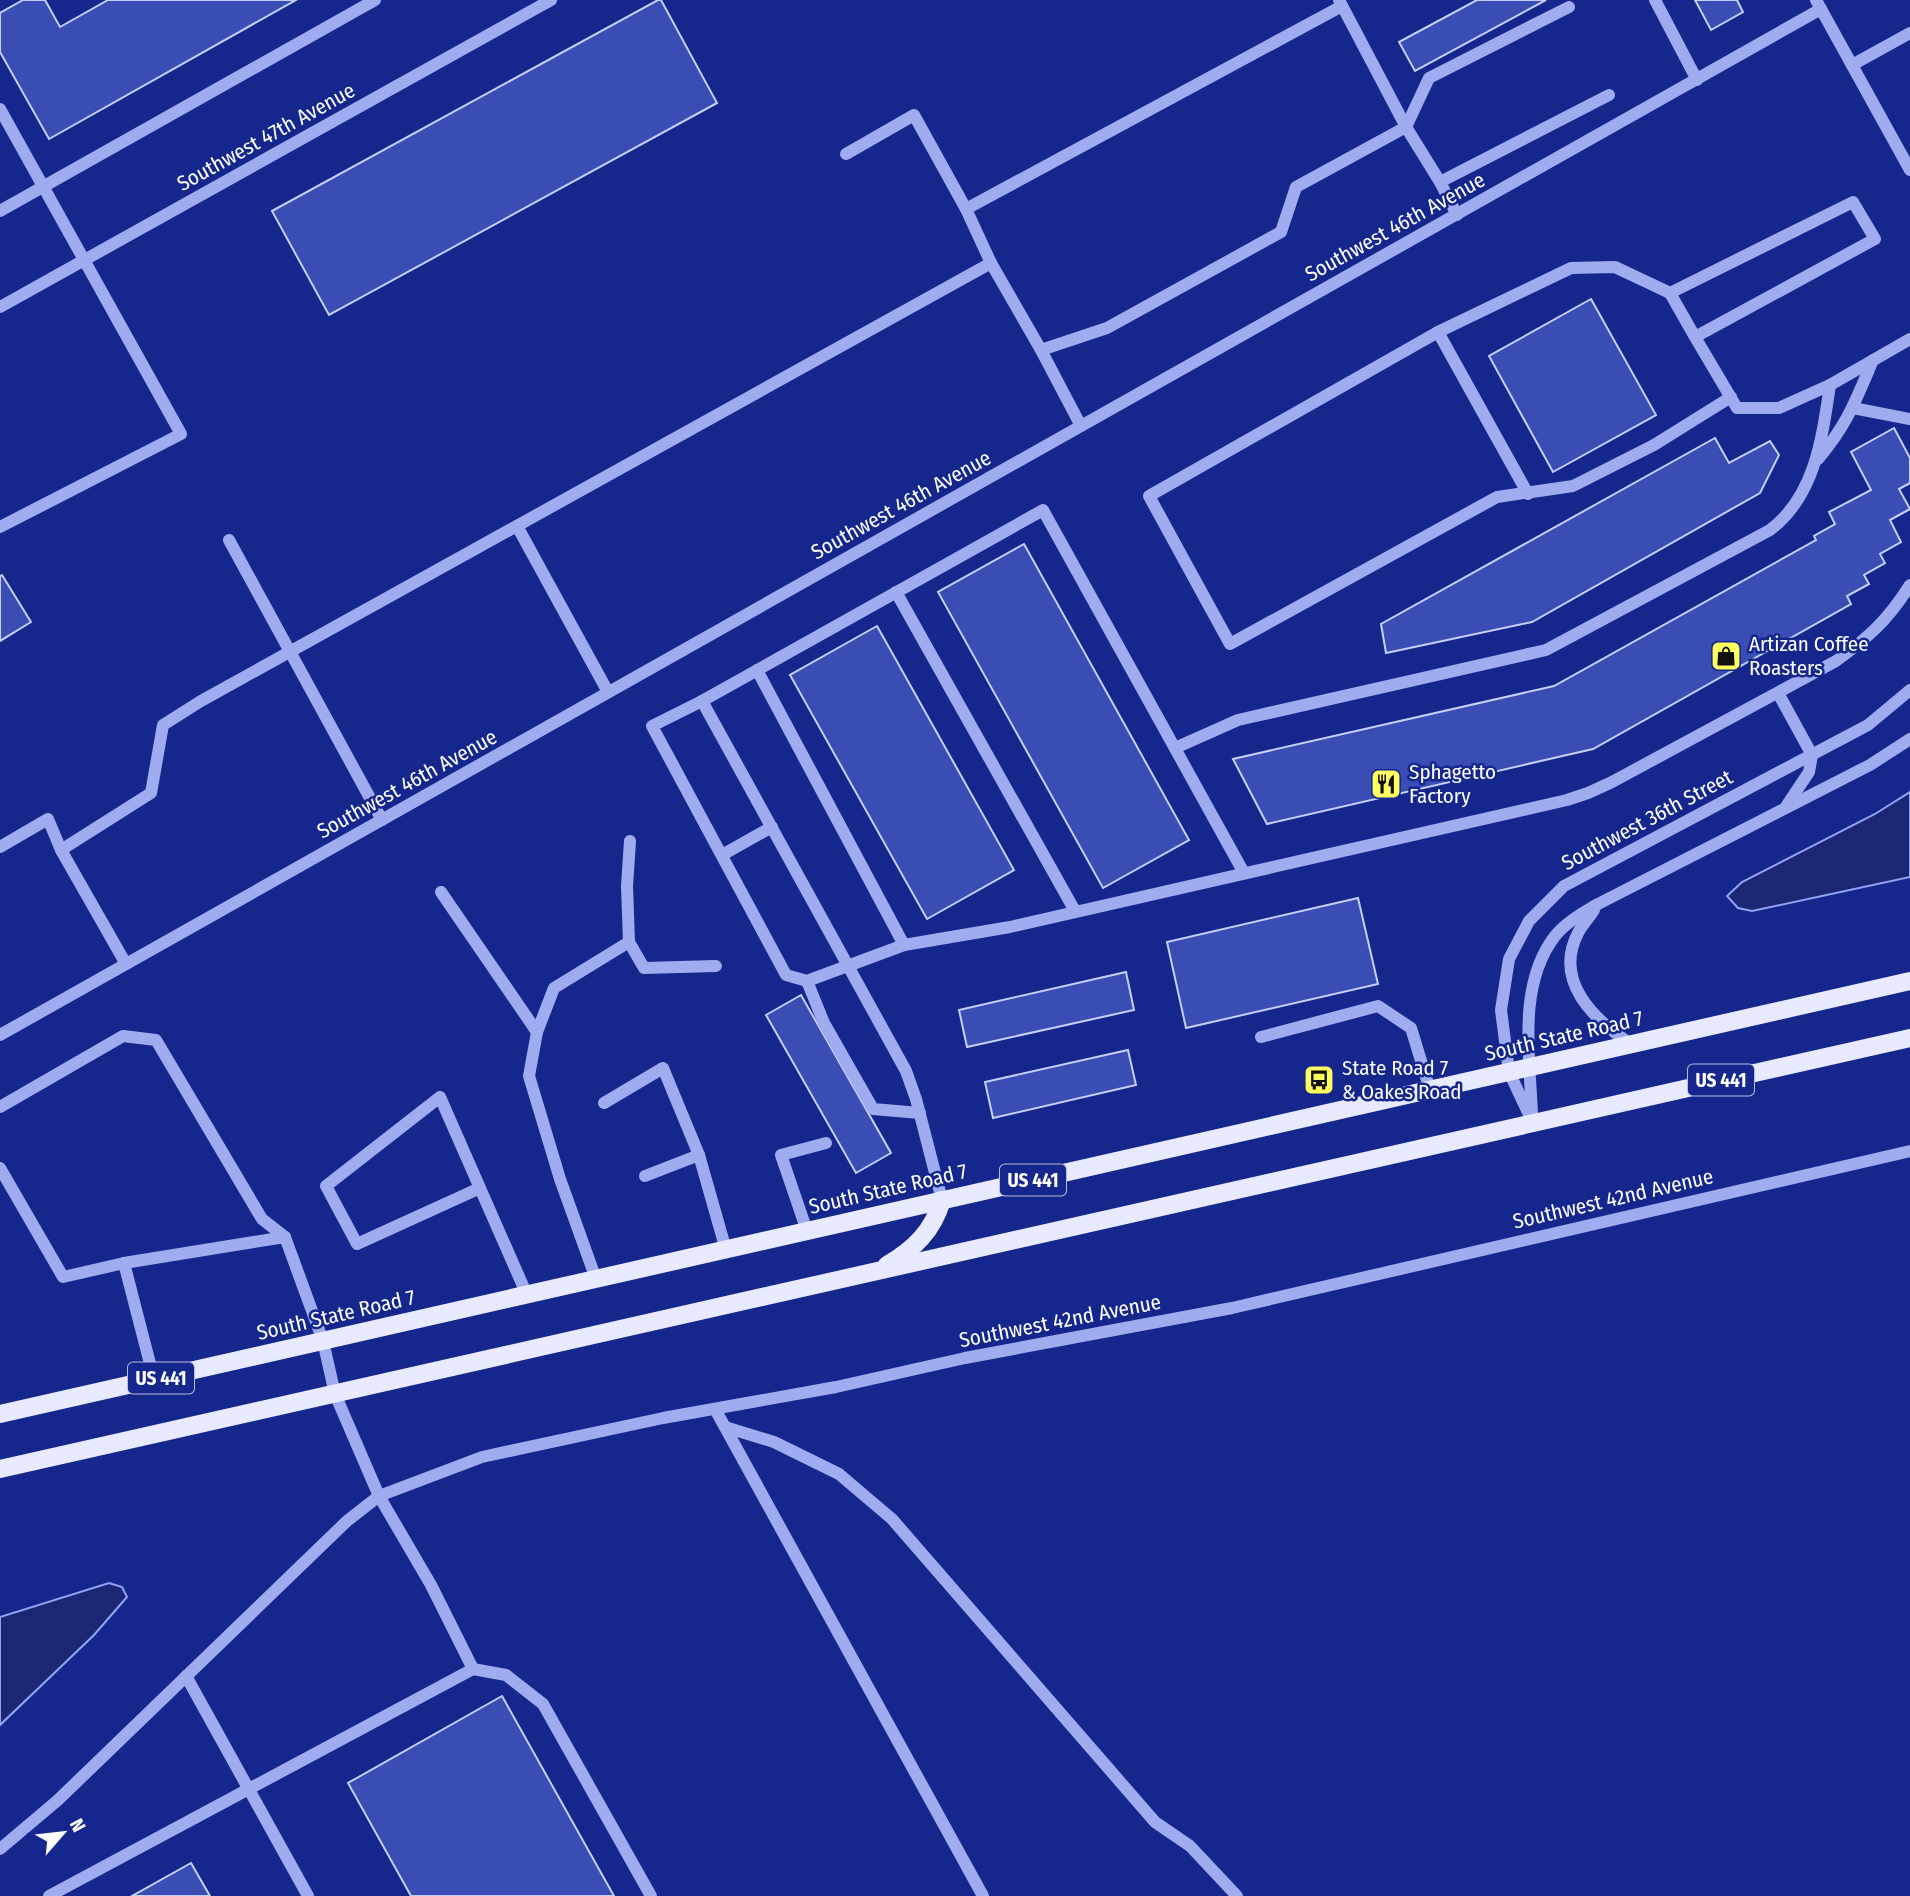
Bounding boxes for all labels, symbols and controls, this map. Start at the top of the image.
street label: Southwest 47th Avenue [172,77,360,197]
street label: Southwest 46th Avenue [1300,167,1490,287]
street label: Southwest 46th Avenue [806,445,996,565]
place label: Artizan Coffee Roasters [1749,631,1869,681]
shop icon: Artizan Coffee Roasters [1709,639,1743,673]
street label: Southwest 46th Avenue [312,724,502,844]
place label: Sphagetto Factory [1409,759,1496,809]
street label: Southwest 36th Street [1557,764,1737,876]
restaurant icon: Sphagetto Factory [1369,767,1403,801]
street label: South State Road 7 [1482,1005,1646,1067]
place label: State Road 7 & Oakes Road [1342,1055,1462,1105]
bus stop icon: State Road 7 & Oakes Road [1302,1063,1336,1097]
road number: US 441 [1688,1064,1754,1096]
street label: South State Road 7 [806,1158,970,1220]
street label: Southwest 42nd Avenue [1510,1163,1716,1235]
road number: US 441 [1000,1164,1066,1196]
street label: South State Road 7 [254,1284,418,1346]
street label: Southwest 42nd Avenue [957,1289,1163,1353]
road number: US 441 [128,1362,194,1394]
north arrow [28,1798,98,1868]
text: N [65,1815,90,1836]

